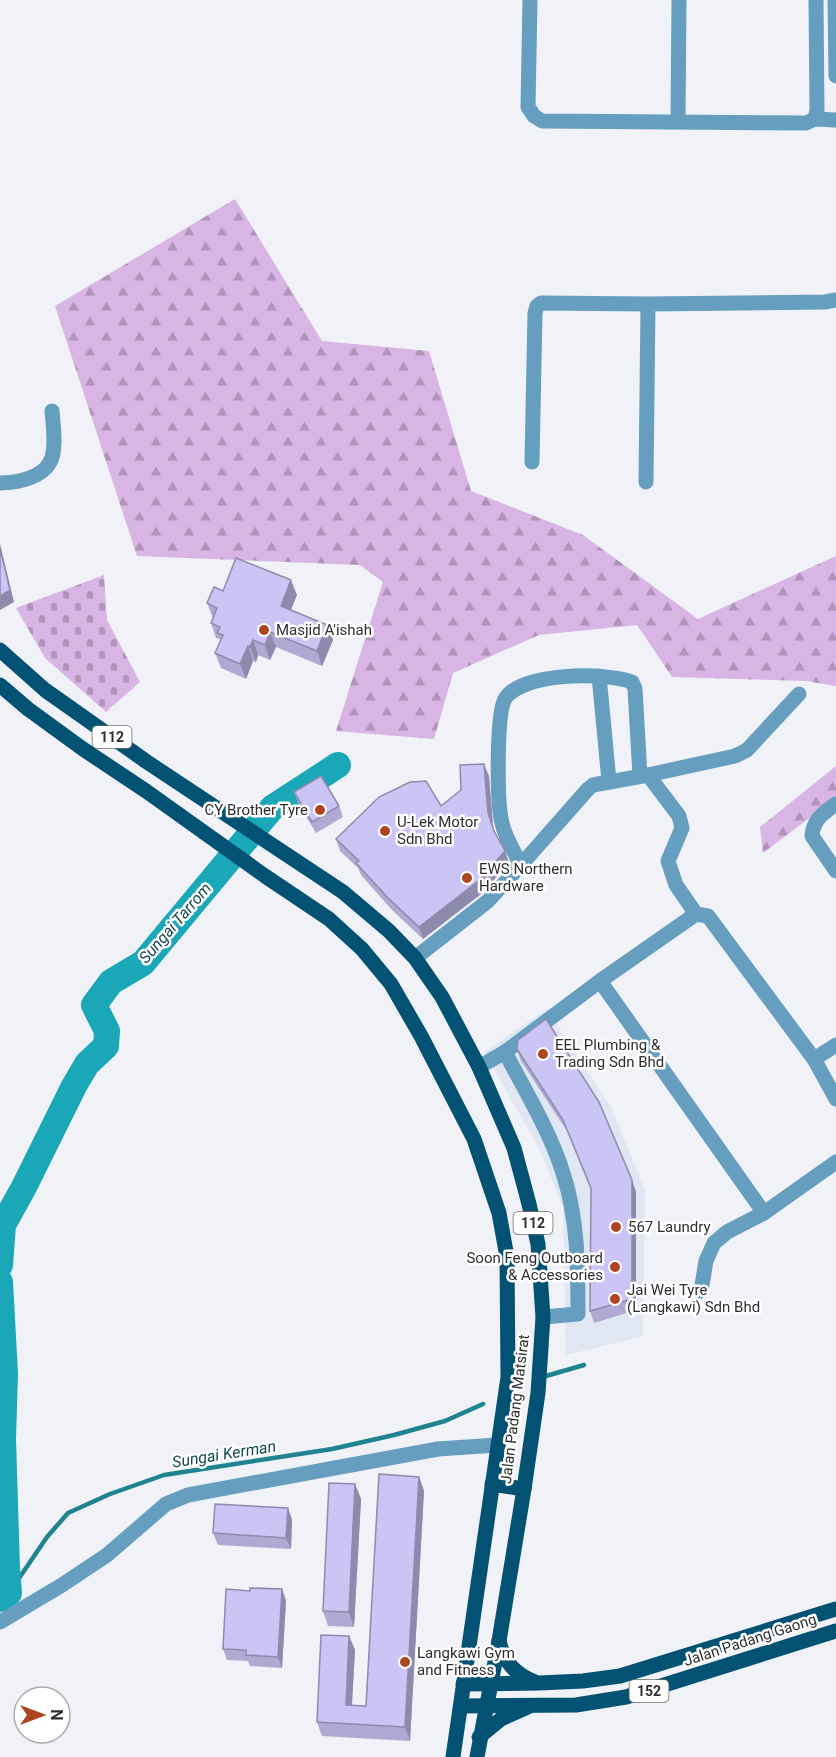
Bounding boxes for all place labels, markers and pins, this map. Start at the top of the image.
place label: Masjid A'ishah [276,621,372,639]
marker: Masjid A'ishah [257,623,271,637]
place label: CY Brother Tyre [205,801,308,819]
marker: CY Brother Tyre [313,803,327,817]
place label: U-Lek Motor Sdn Bhd [397,813,478,848]
marker: U-Lek Motor Sdn Bhd [378,824,392,838]
place label: EWS Northern Hardware [479,860,573,895]
marker: EWS Northern Hardware [460,871,474,885]
place label: EEL Plumbing & Trading Sdn Bhd [555,1036,664,1071]
marker: EEL Plumbing & Trading Sdn Bhd [536,1047,550,1061]
place label: 567 Laundry [628,1218,711,1236]
marker: 567 Laundry [609,1220,623,1234]
place label: Soon Feng Outboard & Accessories [466,1249,603,1284]
marker: Soon Feng Outboard & Accessories [608,1260,622,1274]
place label: Jai Wei Tyre (Langkawi) Sdn Bhd [627,1281,760,1316]
marker: Jai Wei Tyre (Langkawi) Sdn Bhd [608,1292,622,1306]
place label: Langkawi Gym and Fitness [417,1644,515,1679]
marker: Langkawi Gym and Fitness [398,1655,412,1669]

